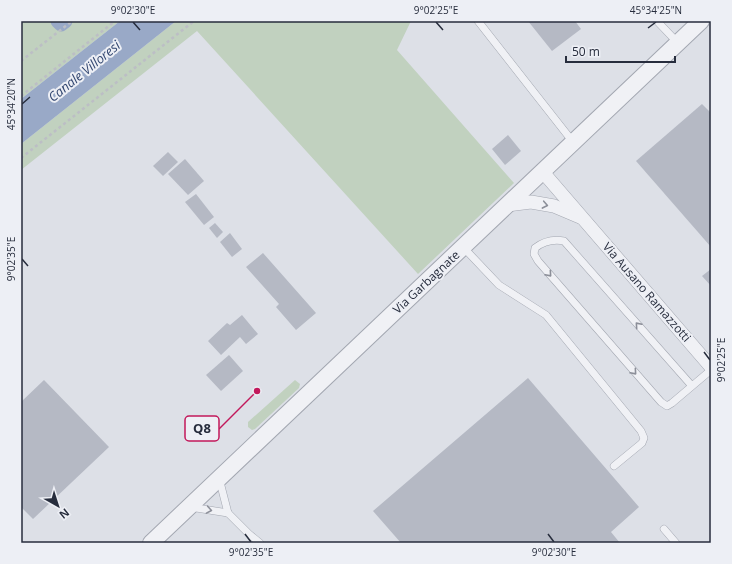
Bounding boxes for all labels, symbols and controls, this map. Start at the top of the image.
text: 9°02'30"E [111,3,155,17]
text: 9°02'25"E [414,3,458,17]
text: 45°34'25"N [630,3,682,17]
water label: Canale Villoresi [44,36,124,106]
scale bar [566,38,675,64]
text: 50 m [572,43,600,60]
text: 45°34'20"N [4,78,18,130]
one-way arrow [542,200,548,208]
text: 9°02'35"E [4,237,18,281]
street label: Via Ausano Ramazzotti [599,239,695,345]
street label: Via Garbagnate [389,246,463,317]
one-way arrow [545,269,552,276]
one-way arrow [636,322,643,329]
text: 9°02'25"E [714,338,728,382]
one-way arrow [630,367,637,375]
callout: Q8 [185,416,219,441]
text: Q8 [193,419,211,437]
north arrow [38,486,78,526]
one-way arrow [205,505,212,514]
text: N [56,506,73,523]
text: 9°02'35"E [229,545,273,559]
text: 9°02'30"E [532,545,576,559]

